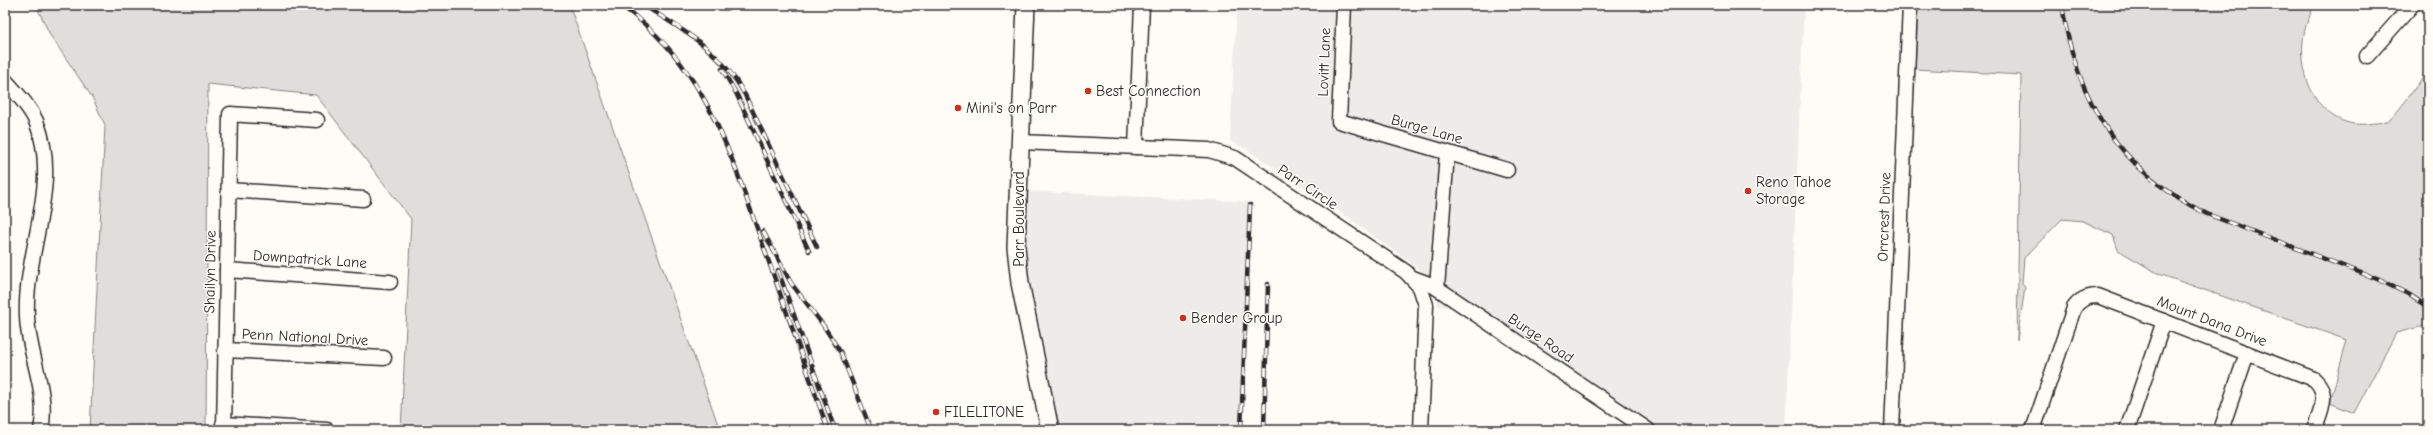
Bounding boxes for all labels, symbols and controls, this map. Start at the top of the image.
street label: Lovitt Lane [1314,27,1334,97]
place label: Best Connection [1096,82,1201,100]
marker: Best Connection [1083,86,1093,96]
place label: Mini's on Parr [966,99,1057,117]
marker: Mini's on Parr [953,103,963,113]
street label: Burge Lane [1389,110,1465,148]
street label: Parr Circle [1275,160,1342,214]
street label: Parr Boulevard [1010,171,1028,267]
street label: Orrcrest Drive [1873,172,1895,262]
place label: Reno Tahoe Storage [1756,173,1832,208]
marker: Reno Tahoe Storage [1743,186,1753,196]
street label: Shailyn Drive [200,230,220,314]
street label: Downpatrick Lane [252,246,368,272]
street label: Mount Dana Drive [2154,292,2270,350]
place label: Bender Group [1191,309,1283,327]
street label: Burge Road [1505,309,1577,367]
marker: Bender Group [1178,313,1188,323]
street label: Penn National Drive [241,325,369,349]
place label: FILELITONE [944,403,1024,421]
marker: FILELITONE [931,407,941,417]

